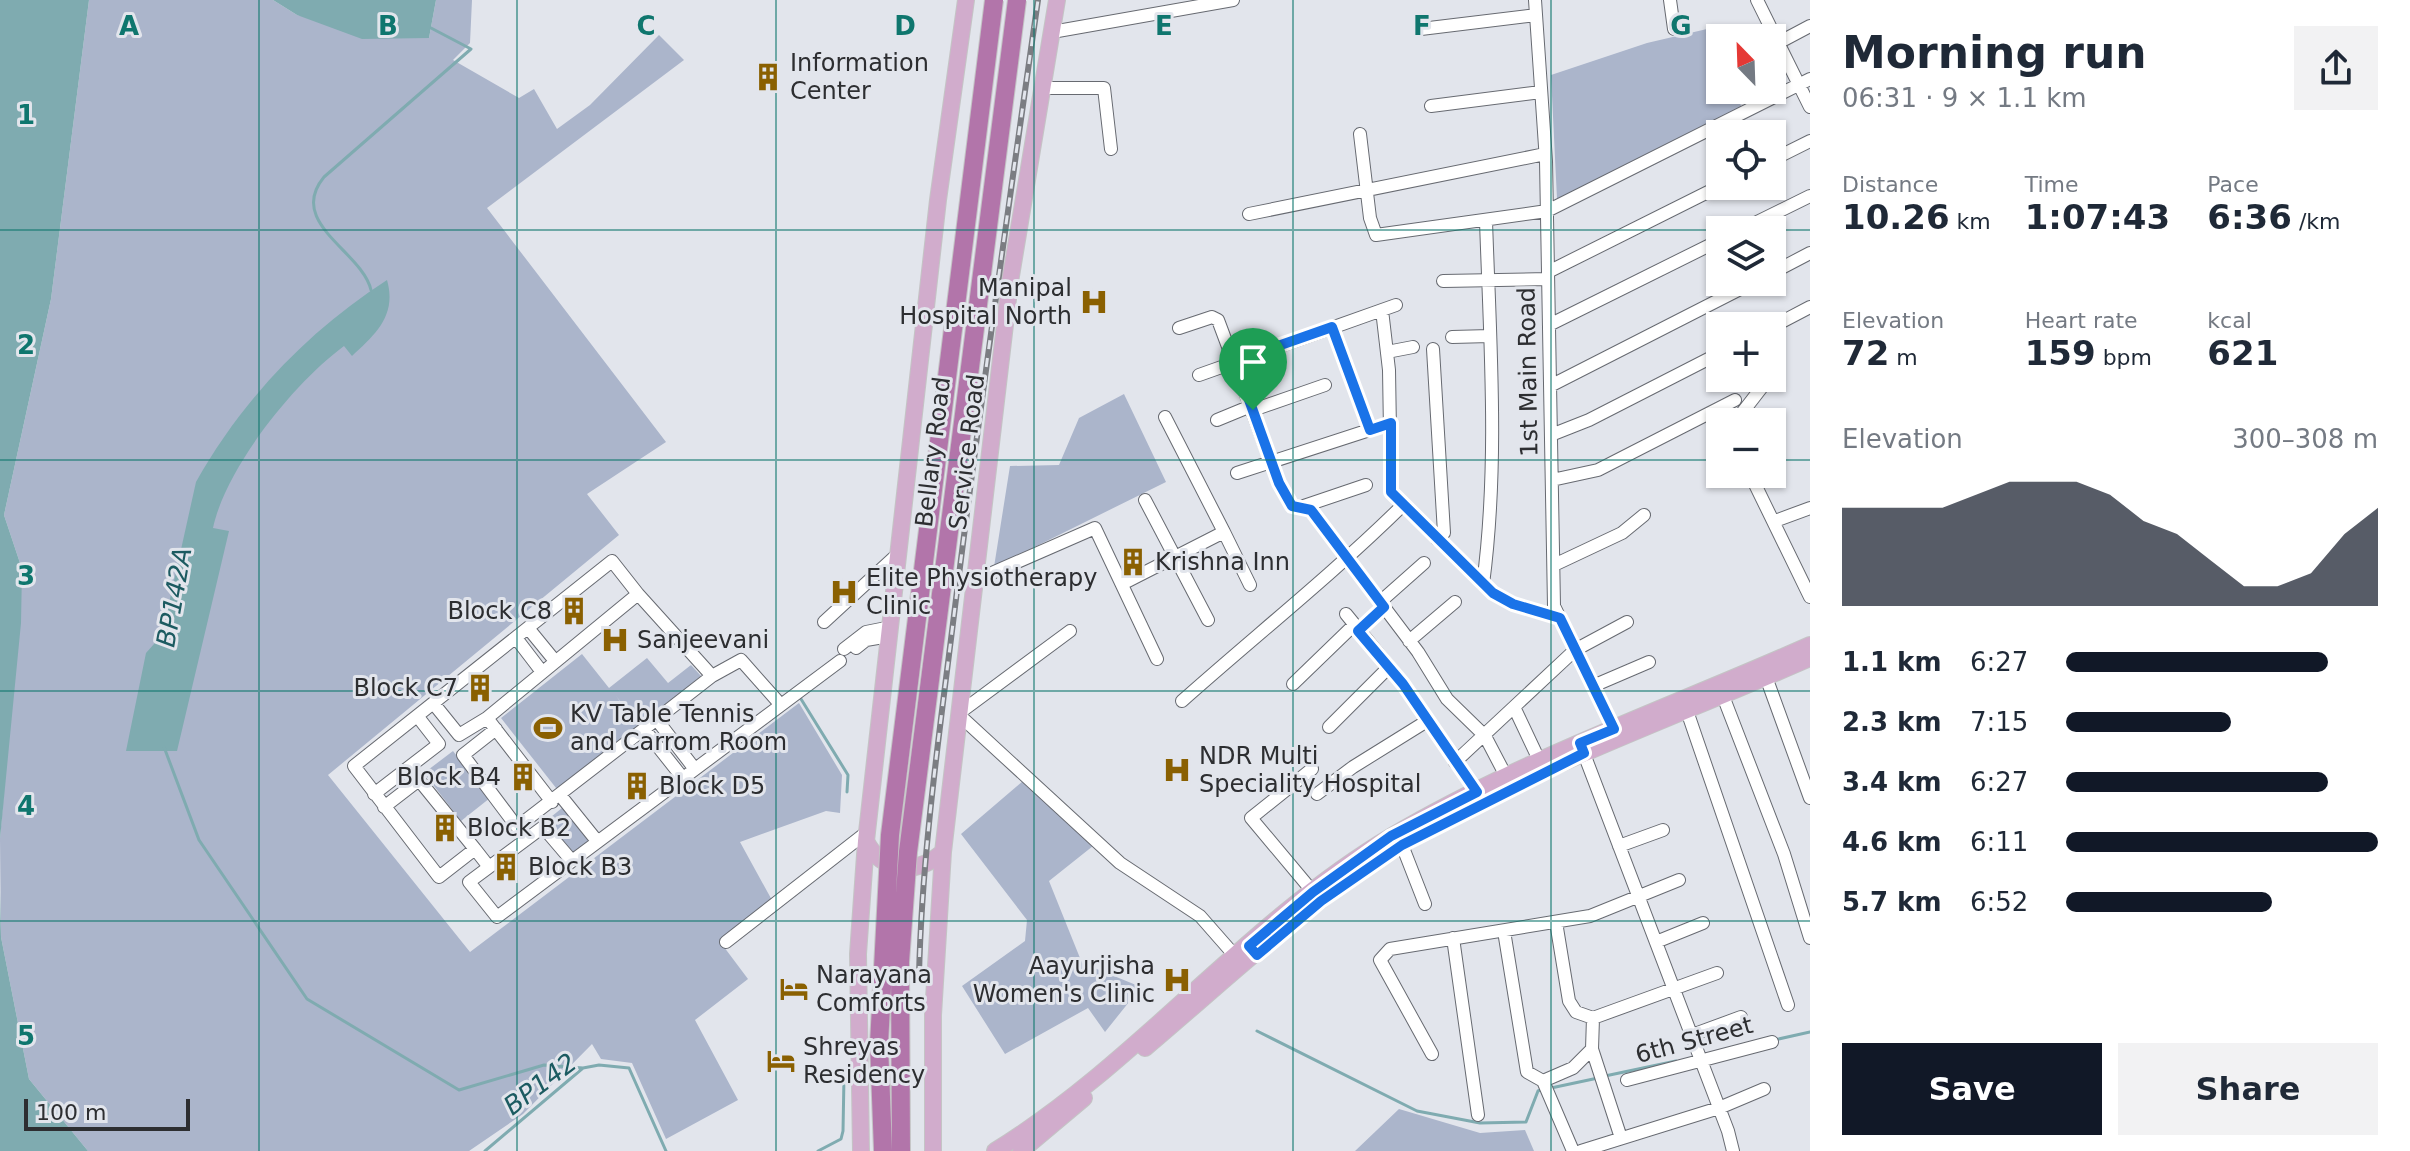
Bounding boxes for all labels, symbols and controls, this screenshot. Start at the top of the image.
text: A [119,11,139,41]
text: B [378,11,398,41]
text: C [636,11,656,41]
text: D [894,11,916,41]
text: E [1155,11,1173,41]
text: F [1413,11,1431,41]
text: G [1670,11,1692,41]
north arrow [1706,24,1786,104]
map controls [1706,24,1786,488]
button: share [2294,26,2378,110]
text: Morning run [1842,27,2147,78]
place label: Information Center [790,49,929,105]
building icon: Information Center [753,62,783,92]
text: 06:31 · 9 × 1.1 km [1842,83,2087,113]
text: 1 [17,100,35,130]
button: locate [1706,120,1786,200]
text: Distance [1842,172,1938,197]
text: Time [2025,172,2079,197]
text: Pace [2207,172,2259,197]
text: 10.26 [1842,197,1950,237]
text: 1:07:43 [2025,197,2170,237]
text: 6:36 [2207,197,2292,237]
text: km [1950,209,1991,234]
text: /km [2292,209,2340,234]
button: layers [1706,216,1786,296]
place label: Manipal Hospital North [899,274,1072,330]
hospital icon: Manipal Hospital North [1079,287,1109,317]
street label: 1st Main Road [1513,287,1543,457]
text: Elevation [1842,308,1944,333]
text: Heart rate [2025,308,2138,333]
text: kcal [2207,308,2252,333]
button: + [1706,312,1786,392]
pin [1219,328,1287,410]
text: 2 [17,330,35,360]
text: 72 [1842,333,1889,373]
text: 159 [2025,333,2096,373]
text: 621 [2207,333,2278,373]
icon: arrive [1231,340,1275,384]
text: m [1889,345,1918,370]
text: bpm [2096,345,2152,370]
street label: Service Road [944,373,990,531]
street label: Bellary Road [910,375,956,529]
button: − [1706,408,1786,488]
text: Elevation [1842,424,1963,454]
text: 300–308 m [2232,424,2378,454]
water label: BP142A [150,545,198,649]
building icon: Krishna Inn [1118,547,1148,577]
place label: Krishna Inn [1155,548,1290,576]
text: 3 [17,561,35,591]
place label: Elite Physiotherapy Clinic [866,564,1097,620]
hospital icon: Elite Physiotherapy Clinic [829,577,859,607]
building icon: Block C8 [559,596,589,626]
place label: Block C8 [447,597,552,625]
hospital icon: Sanjeevani [600,625,630,655]
place label: Sanjeevani [637,626,769,654]
text: 1.1 km [1842,647,1942,677]
text: 6:27 [1970,647,2028,677]
building icon: Block C7 [465,673,495,703]
place label: Block C7 [353,674,458,702]
place label: KV Table Tennis and Carrom Room [570,700,787,756]
text: 2.3 km [1842,707,1942,737]
text: 7:15 [1970,707,2028,737]
sports icon: KV Table Tennis and Carrom Room [533,713,563,743]
place label: NDR Multi Speciality Hospital [1199,742,1421,798]
hospital icon: NDR Multi Speciality Hospital [1162,755,1192,785]
building icon: Block B4 [508,762,538,792]
place label: Block B4 [397,763,501,791]
text: 3.4 km [1842,767,1942,797]
text: 6:27 [1970,767,2028,797]
building icon: Block D5 [622,771,652,801]
place label: Block D5 [659,772,765,800]
text: 4 [17,791,35,821]
building icon: Block B2 [430,813,460,843]
place label: Block B2 [467,814,571,842]
text: 4.6 km [1842,827,1942,857]
text: 6:11 [1970,827,2028,857]
building icon: Block B3 [491,852,521,882]
place label: Block B3 [528,853,632,881]
text: 5.7 km [1842,887,1942,917]
text: 6:52 [1970,887,2028,917]
place label: Aayurjisha Women's Clinic [973,952,1155,1008]
place label: Narayana Comforts [816,961,932,1017]
hospital icon: Aayurjisha Women's Clinic [1162,965,1192,995]
hotel icon: Narayana Comforts [779,974,809,1004]
street label: 6th Street [1632,1011,1756,1069]
text: 5 [17,1021,35,1051]
place label: Shreyas Residency [803,1033,925,1089]
button: Save [1842,1043,2102,1135]
button: Share [2118,1043,2378,1135]
hotel icon: Shreyas Residency [766,1046,796,1076]
water label: BP142 [498,1047,582,1121]
scale bar [24,1095,190,1131]
text: 100 m [36,1100,106,1125]

